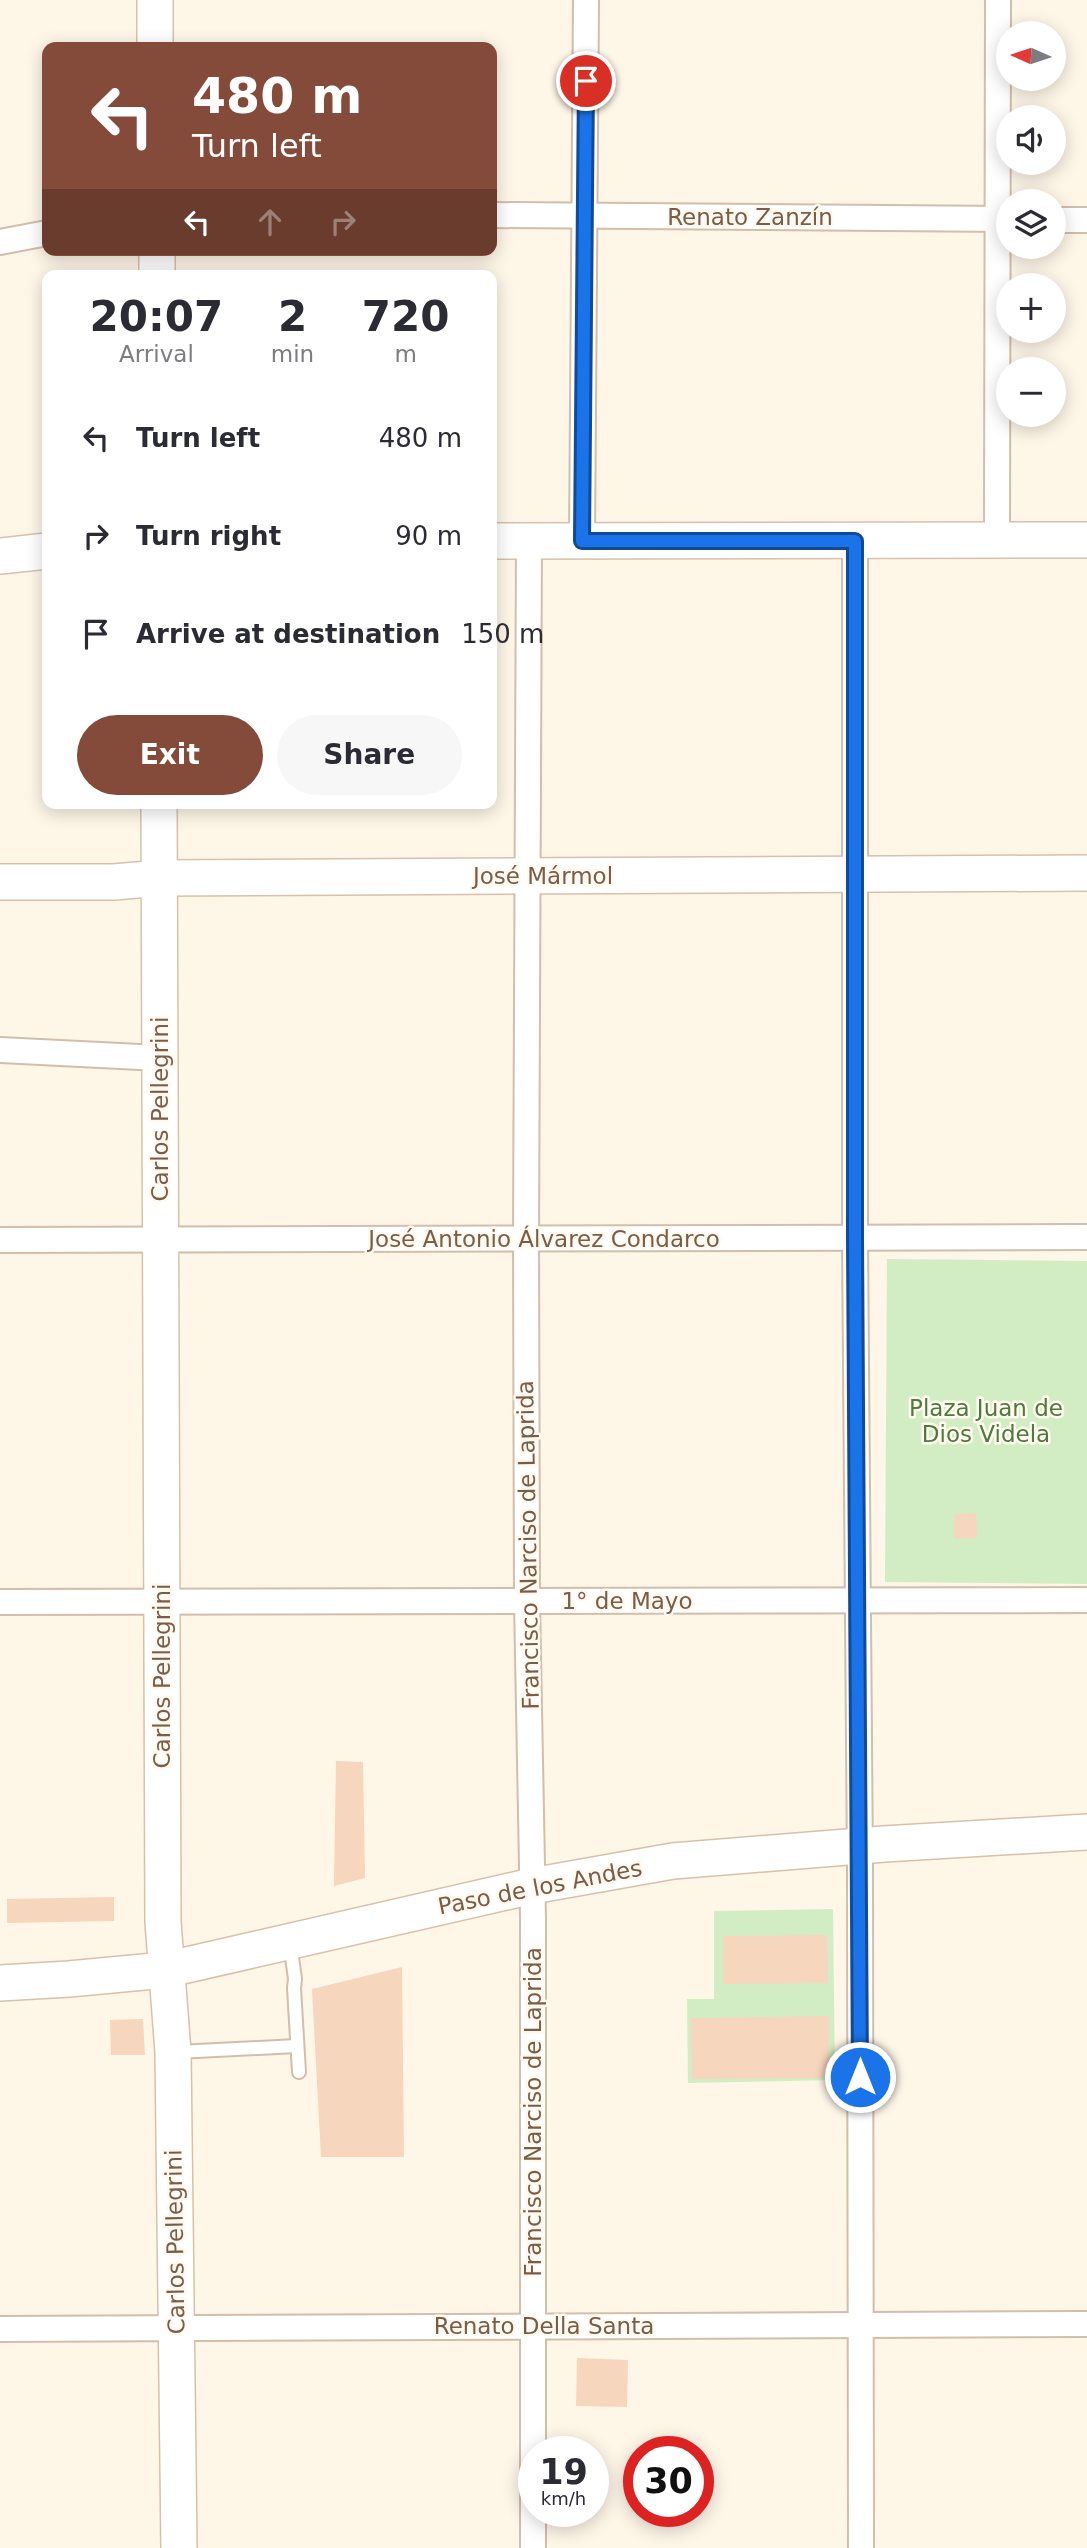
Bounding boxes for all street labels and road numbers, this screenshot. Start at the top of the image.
street label: Renato Zanzín [667,204,833,230]
street label: José Mármol [471,863,613,889]
street label: Carlos Pellegrini [147,1017,173,1201]
street label: José Antonio Álvarez Condarco [366,1225,720,1252]
street label: Francisco Narciso de Laprida [512,1380,544,1710]
street label: Carlos Pellegrini [149,1584,175,1768]
street label: 1° de Mayo [561,1588,693,1614]
street label: Paso de los Andes [436,1854,644,1920]
street label: Francisco Narciso de Laprida [520,1947,546,2277]
street label: Carlos Pellegrini [160,2149,190,2335]
street label: Renato Della Santa [434,2313,654,2339]

